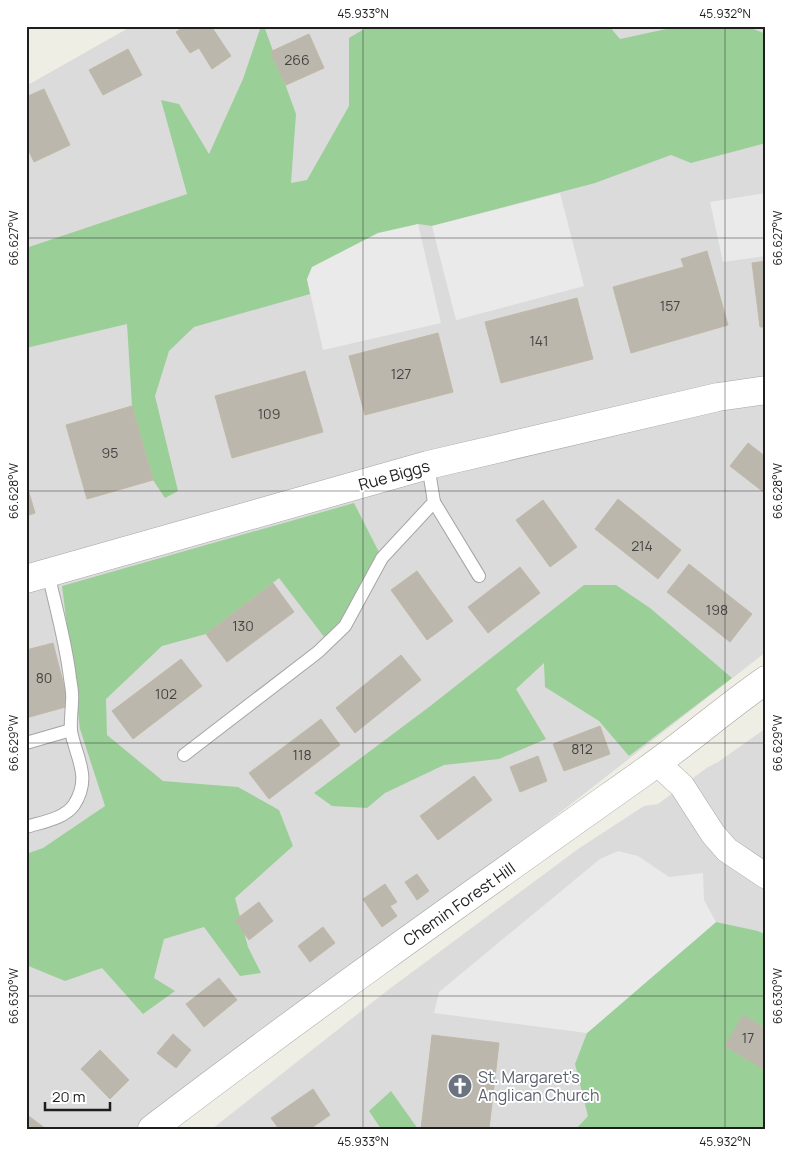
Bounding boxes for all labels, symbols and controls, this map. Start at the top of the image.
text: 45.933°N [337,5,389,22]
text: 45.932°N [699,5,751,22]
house number: 266 [284,50,310,69]
text: 66.627°W [5,210,22,265]
text: 66.627°W [769,210,786,265]
house number: 157 [660,296,680,315]
house number: 141 [529,331,549,350]
house number: 127 [391,364,411,383]
house number: 109 [258,404,280,423]
house number: 95 [102,443,118,462]
street label: Rue Biggs [356,454,432,496]
text: 66.628°W [5,462,22,519]
text: 66.628°W [769,462,786,519]
house number: 214 [631,536,653,555]
house number: 198 [706,600,728,619]
house number: 130 [232,616,254,635]
house number: 80 [36,668,52,687]
house number: 102 [155,684,177,703]
text: 66.629°W [5,714,22,771]
text: 66.629°W [769,714,786,771]
house number: 812 [571,739,593,758]
house number: 118 [292,745,312,764]
street label: Chemin Forest Hill [398,857,520,951]
text: 66.630°W [5,967,22,1024]
text: 66.630°W [769,967,786,1024]
house number: 17 [742,1028,754,1047]
place label: St. Margaret's Anglican Church [478,1066,599,1106]
church icon: St. Margaret's Anglican Church [447,1073,473,1099]
scale bar [45,1080,110,1112]
text: 20 m [52,1086,85,1107]
text: 45.933°N [337,1133,389,1150]
text: 45.932°N [699,1133,751,1150]

